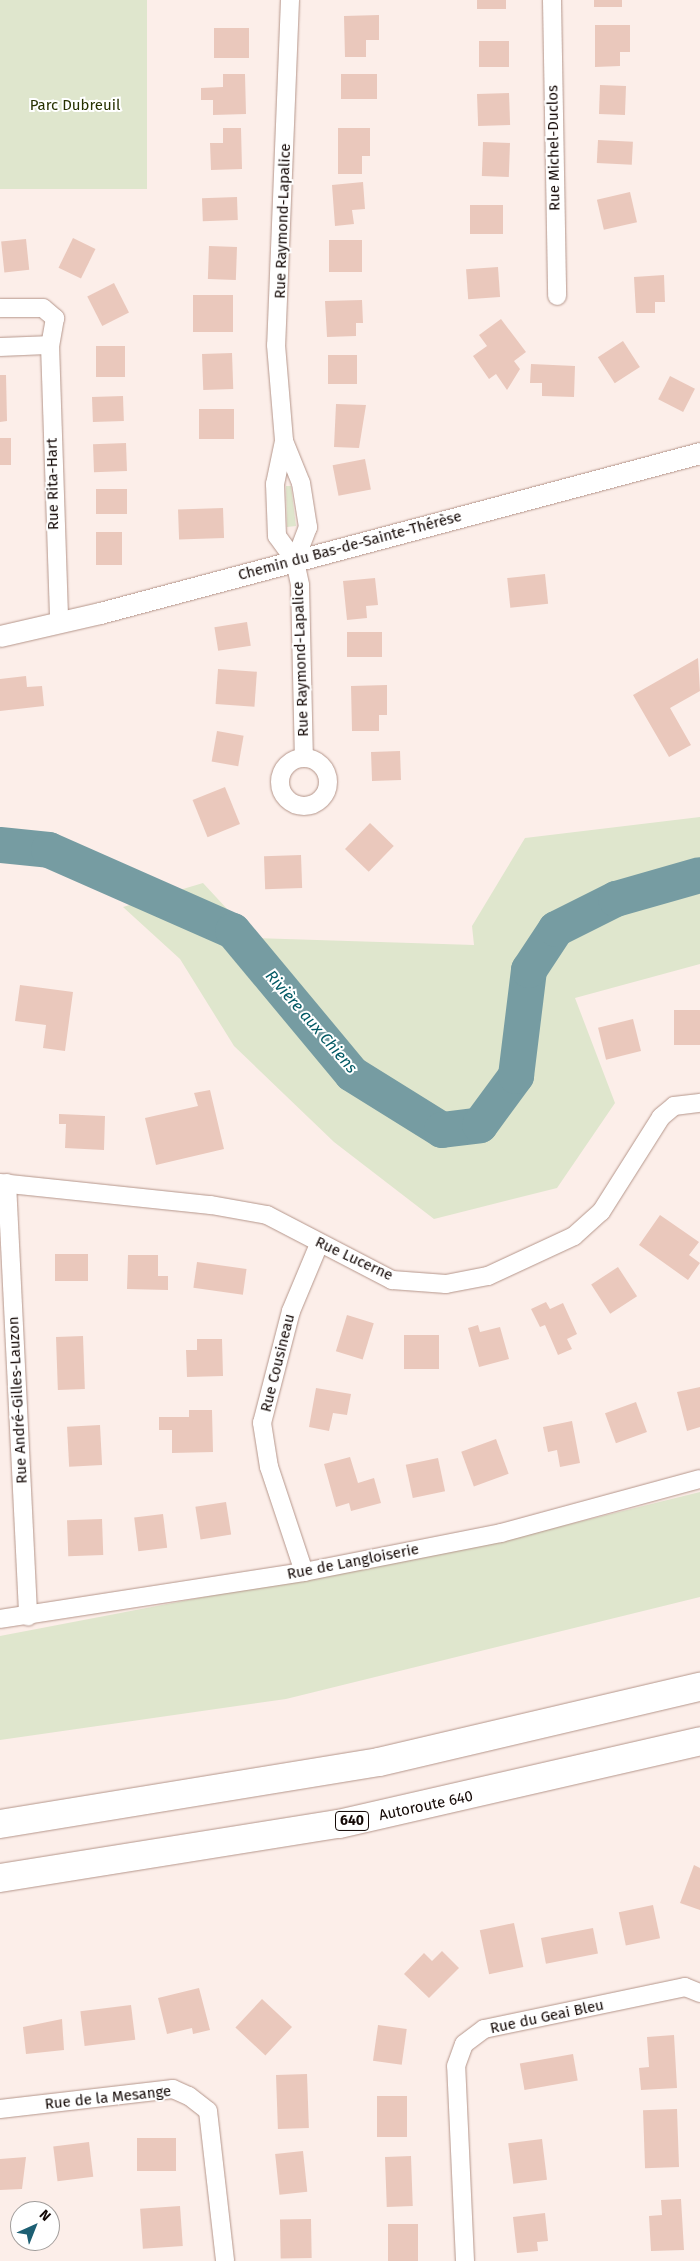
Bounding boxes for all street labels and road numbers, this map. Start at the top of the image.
street label: Rue Michel-Duclos [544,85,564,211]
street label: Rue Raymond-Lapalice [271,143,295,299]
street label: Rue Rita-Hart [43,438,63,530]
street label: Chemin du Bas-de-Sainte-Thérèse [236,507,464,585]
street label: Rue Raymond-Lapalice [289,581,313,737]
street label: Rue Lucerne [312,1233,396,1285]
street label: Rue Cousineau [257,1312,299,1414]
street label: Rue André-Gilles-Lauzon [5,1316,31,1484]
street label: Rue de Langloiserie [286,1540,420,1584]
street label: Autoroute 640 [377,1787,475,1825]
road number: 640 [334,1810,370,1832]
street label: Rue du Geai Bleu [488,1996,606,2038]
street label: Rue de la Mesange [44,2082,172,2114]

